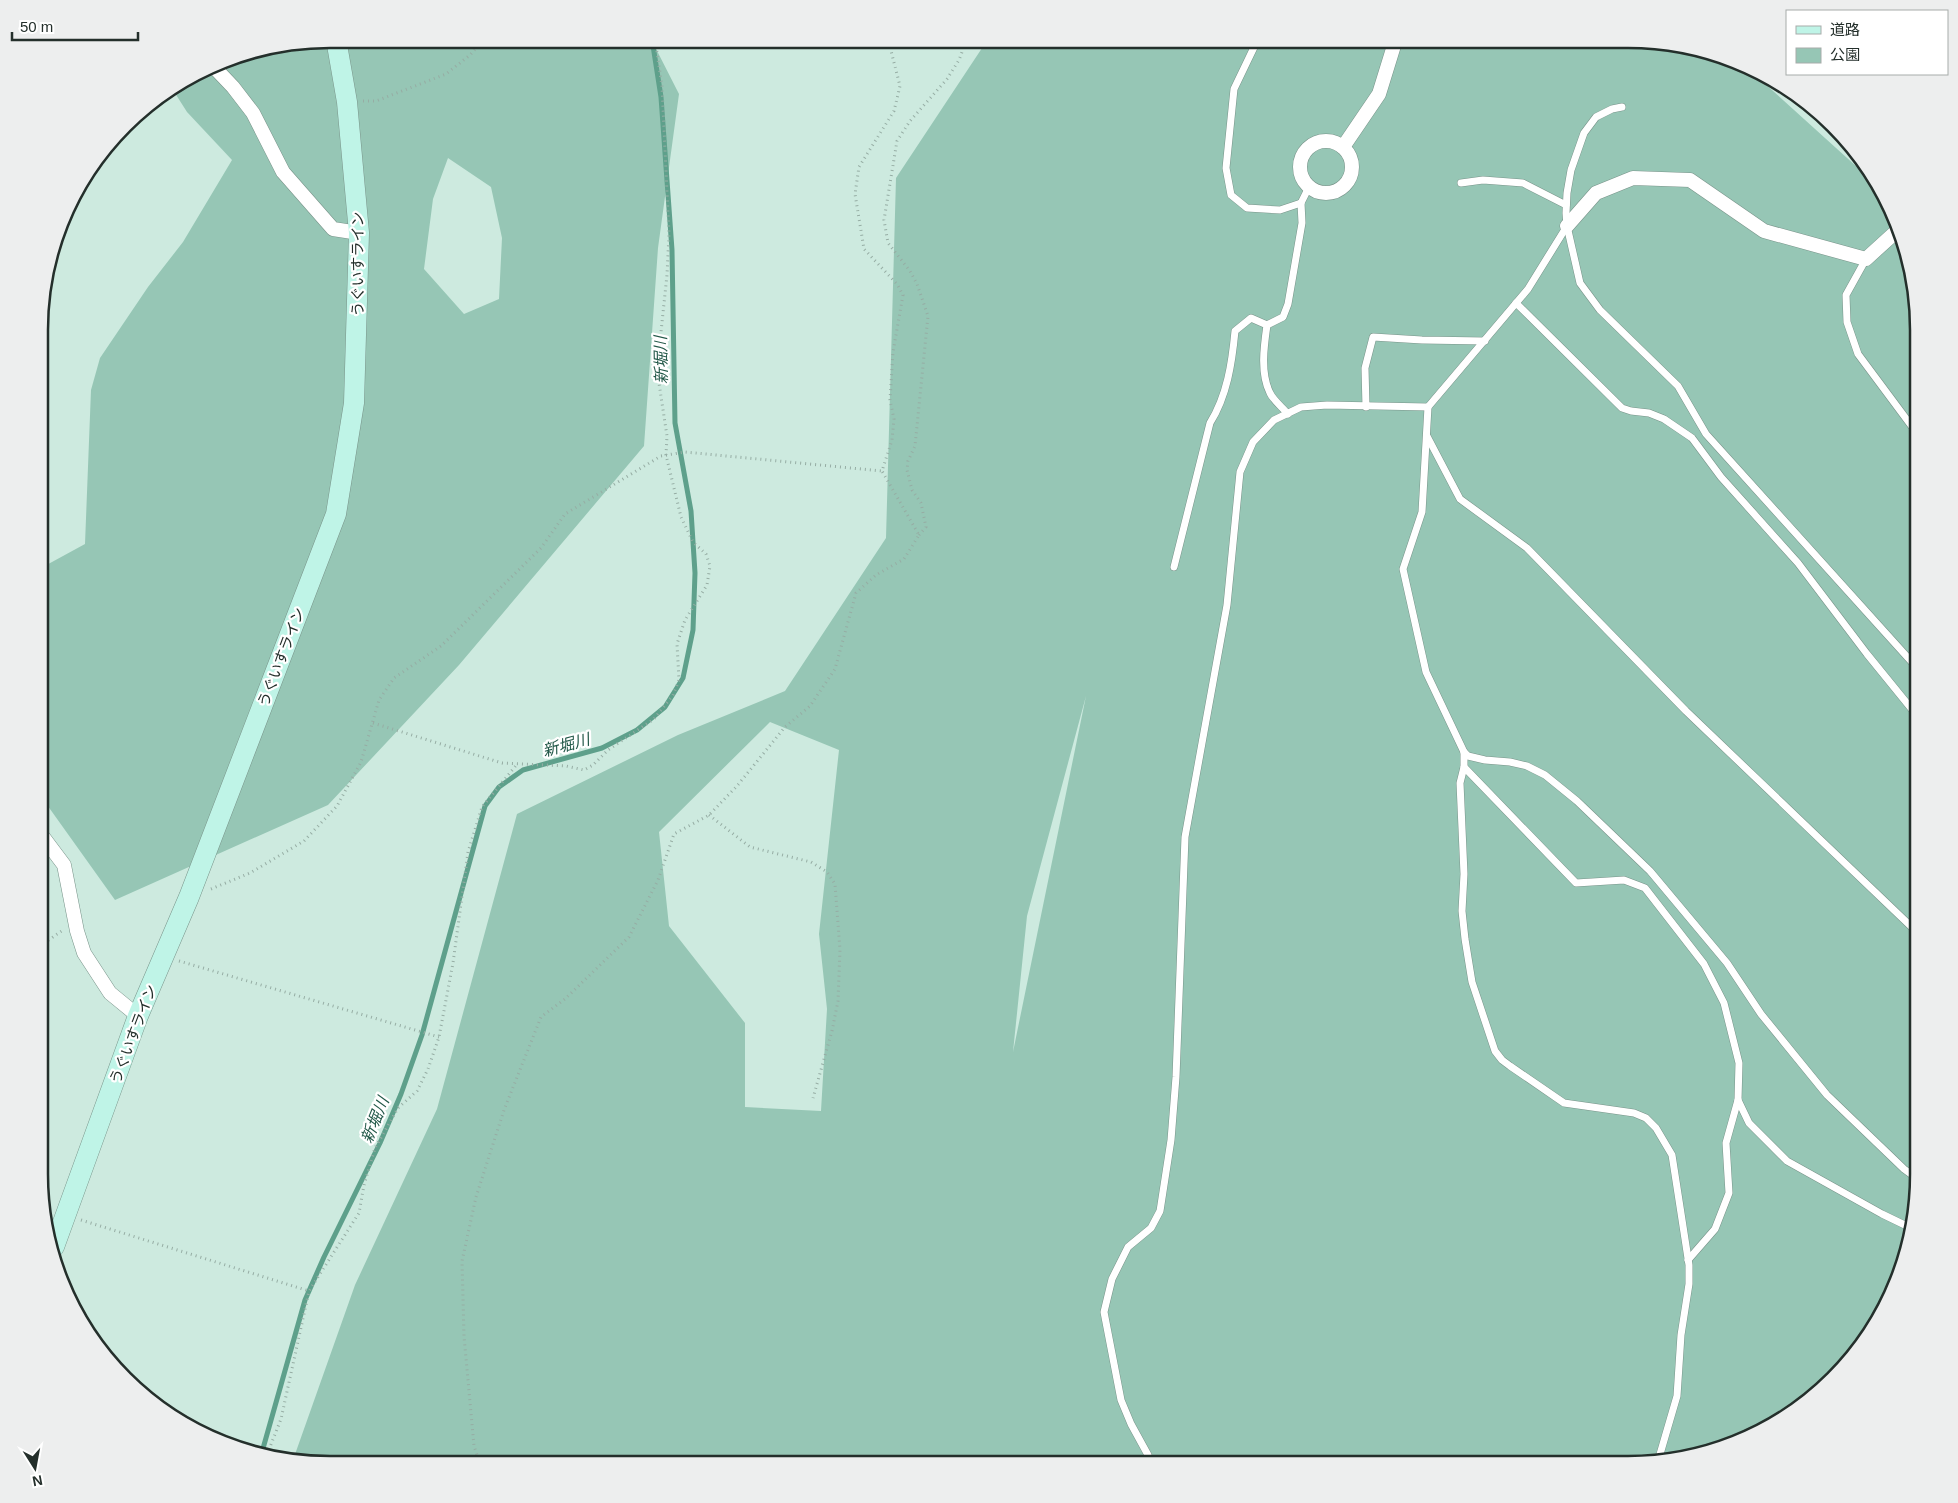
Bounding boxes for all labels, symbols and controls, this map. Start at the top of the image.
scale bar [12,10,139,42]
legend [1786,10,1948,75]
text: 50 m [20,18,53,35]
text: 道路 [1830,21,1860,38]
text: 公園 [1830,46,1860,63]
street label: うぐいすライン [349,211,366,317]
water label: 新堀川 [652,334,670,384]
street label: うぐいすライン [254,605,308,709]
water label: 新堀川 [541,730,593,759]
street label: うぐいすライン [106,982,160,1086]
water label: 新堀川 [358,1093,393,1145]
north arrow [10,1443,60,1493]
text: N [31,1472,44,1490]

